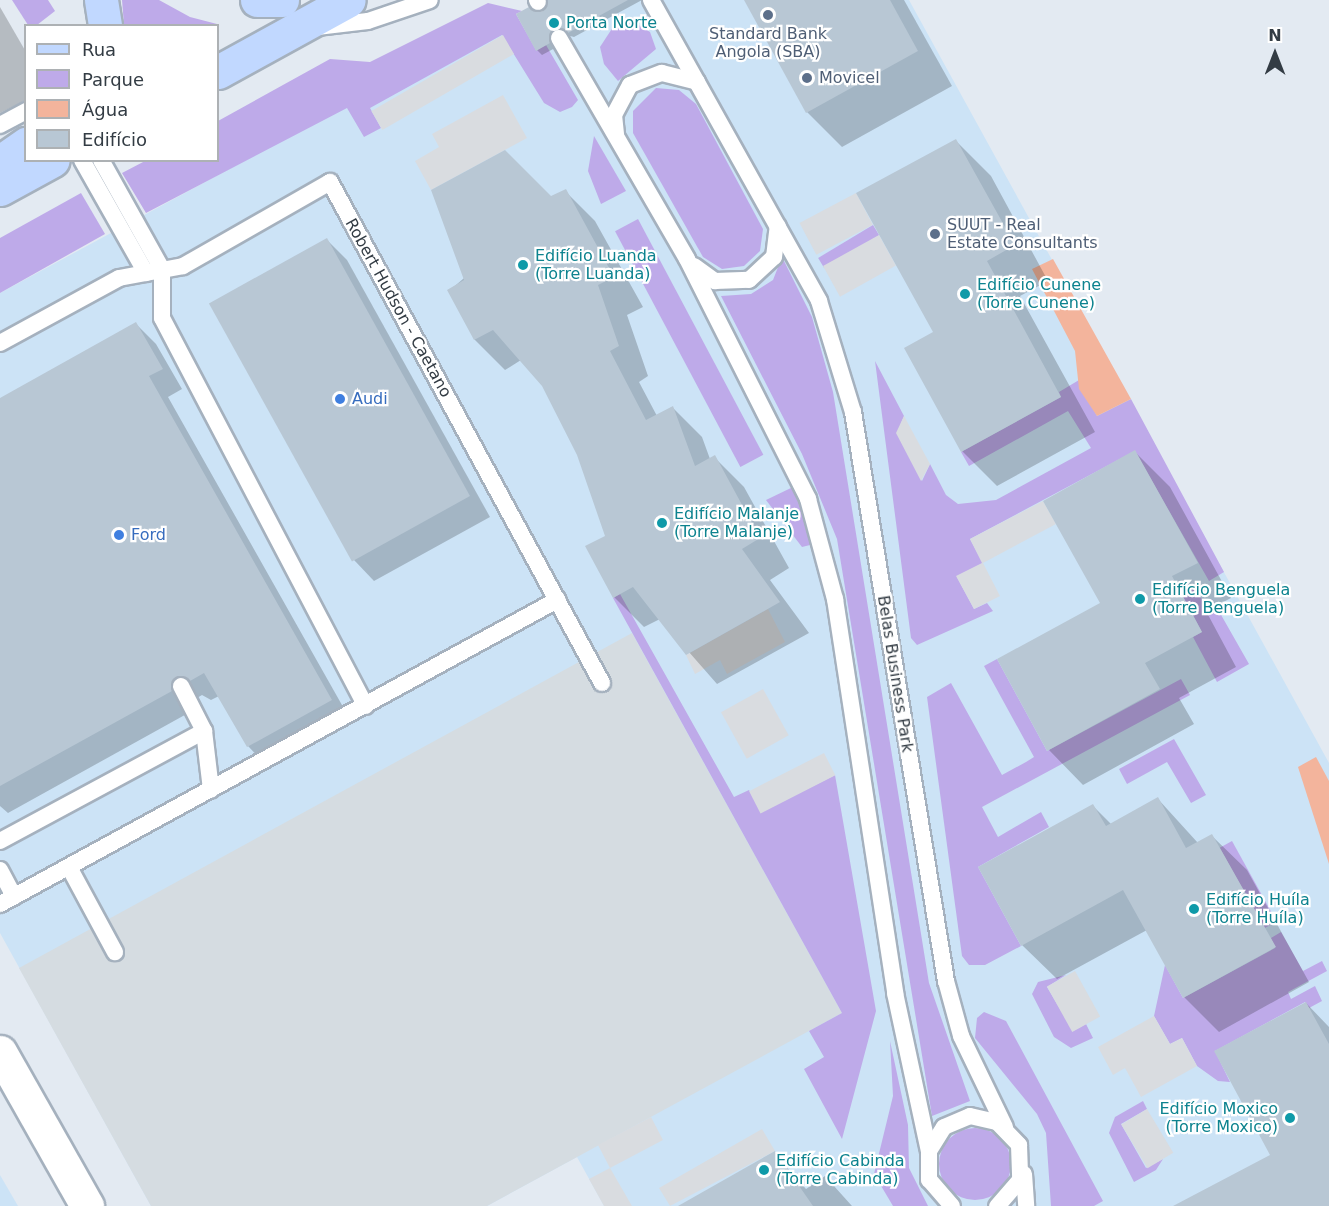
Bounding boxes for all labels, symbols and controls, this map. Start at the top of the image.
marker: Standard Bank Angola (SBA) [761,8,775,22]
place label: Porta Norte [566,13,657,33]
marker: Porta Norte [547,16,561,30]
legend [24,24,219,162]
place label: Standard Bank Angola (SBA) [709,24,827,62]
north arrow [1245,24,1305,84]
text: N [1268,26,1282,45]
text: Rua [82,39,116,60]
place label: Movicel [819,68,880,88]
text: Parque [82,69,144,90]
marker: Movicel [800,71,814,85]
text: Água [82,99,128,120]
text: Edifício [82,129,147,150]
street label: Robert Hudson - Caetano [341,215,455,401]
place label: SUUT - Real Estate Consultants [947,215,1098,253]
marker: SUUT - Real Estate Consultants [928,227,942,241]
place label: Edifício Luanda (Torre Luanda) [535,246,657,284]
marker: Edifício Luanda (Torre Luanda) [516,258,530,272]
place label: Edifício Cunene (Torre Cunene) [977,275,1101,313]
marker: Edifício Cunene (Torre Cunene) [958,287,972,301]
place label: Audi [352,389,388,409]
marker: Audi [333,392,347,406]
place label: Edifício Malanje (Torre Malanje) [674,504,799,542]
marker: Edifício Malanje (Torre Malanje) [655,516,669,530]
place label: Ford [131,525,166,545]
marker: Ford [112,528,126,542]
place label: Edifício Benguela (Torre Benguela) [1152,580,1290,618]
marker: Edifício Benguela (Torre Benguela) [1133,592,1147,606]
street label: Belas Business Park [873,594,917,754]
place label: Edifício Huíla (Torre Huíla) [1206,890,1310,928]
marker: Edifício Huíla (Torre Huíla) [1187,902,1201,916]
place label: Edifício Moxico (Torre Moxico) [1159,1099,1278,1137]
marker: Edifício Moxico (Torre Moxico) [1283,1111,1297,1125]
place label: Edifício Cabinda (Torre Cabinda) [776,1151,905,1189]
marker: Edifício Cabinda (Torre Cabinda) [757,1163,771,1177]

